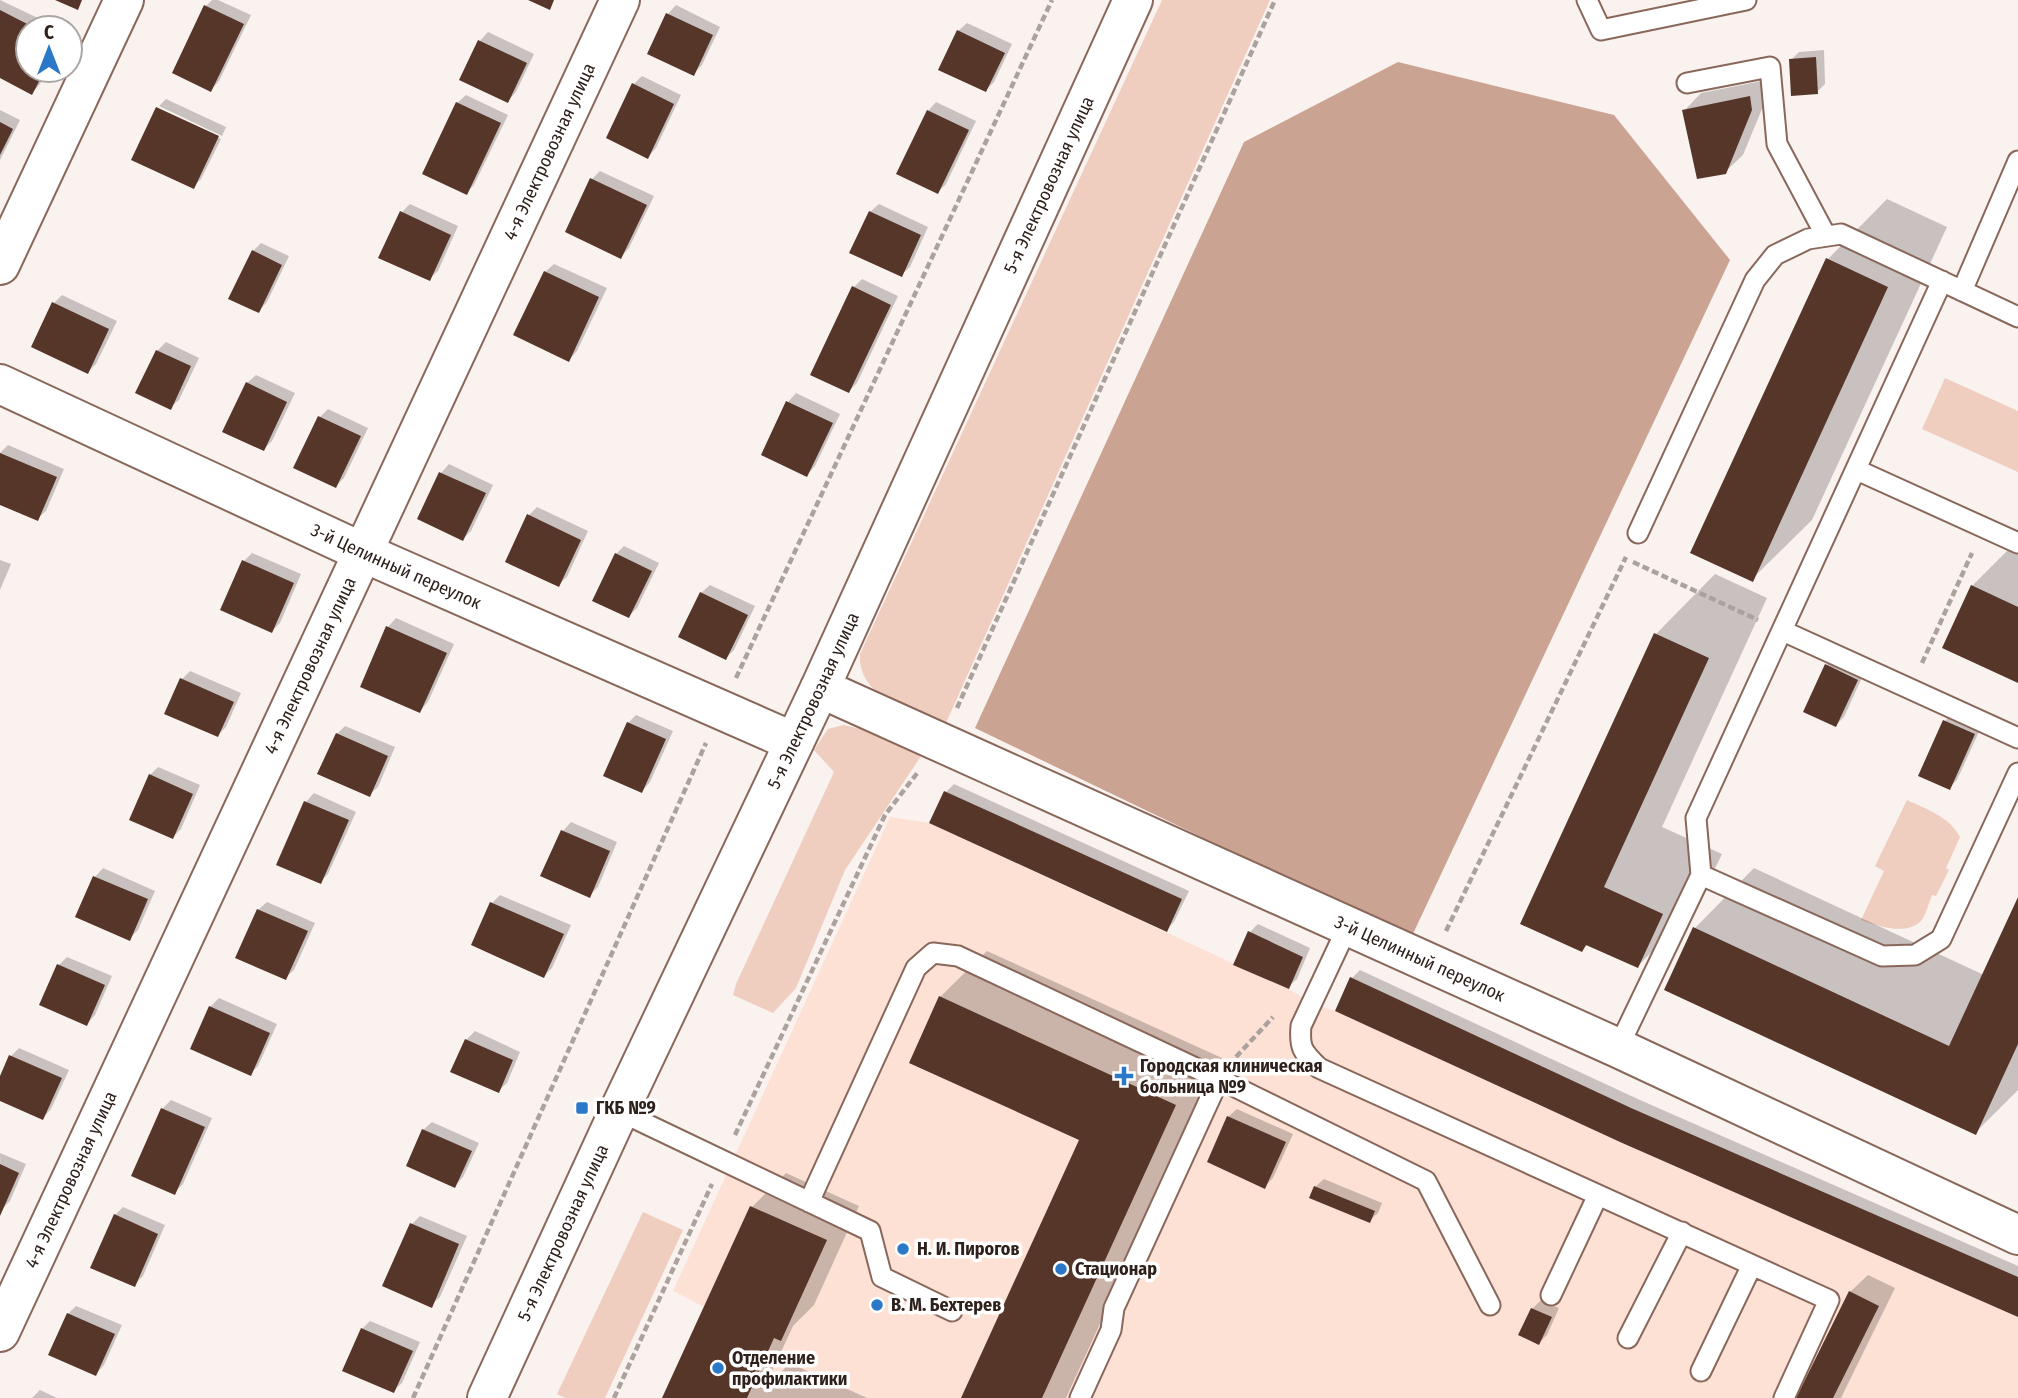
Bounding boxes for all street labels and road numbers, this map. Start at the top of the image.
street label: 4-я Электровозная улица [499,59,600,244]
street label: 5-я Электровозная улица [999,93,1099,277]
street label: 3-й Целинный переулок [307,519,485,614]
street label: 4-я Электровозная улица [260,574,361,758]
street label: 5-я Электровозная улица [763,609,864,792]
street label: 3-й Целинный переулок [1331,911,1509,1007]
street label: 4-я Электровозная улица [20,1088,122,1272]
street label: 5-я Электровозная улица [513,1141,613,1325]

